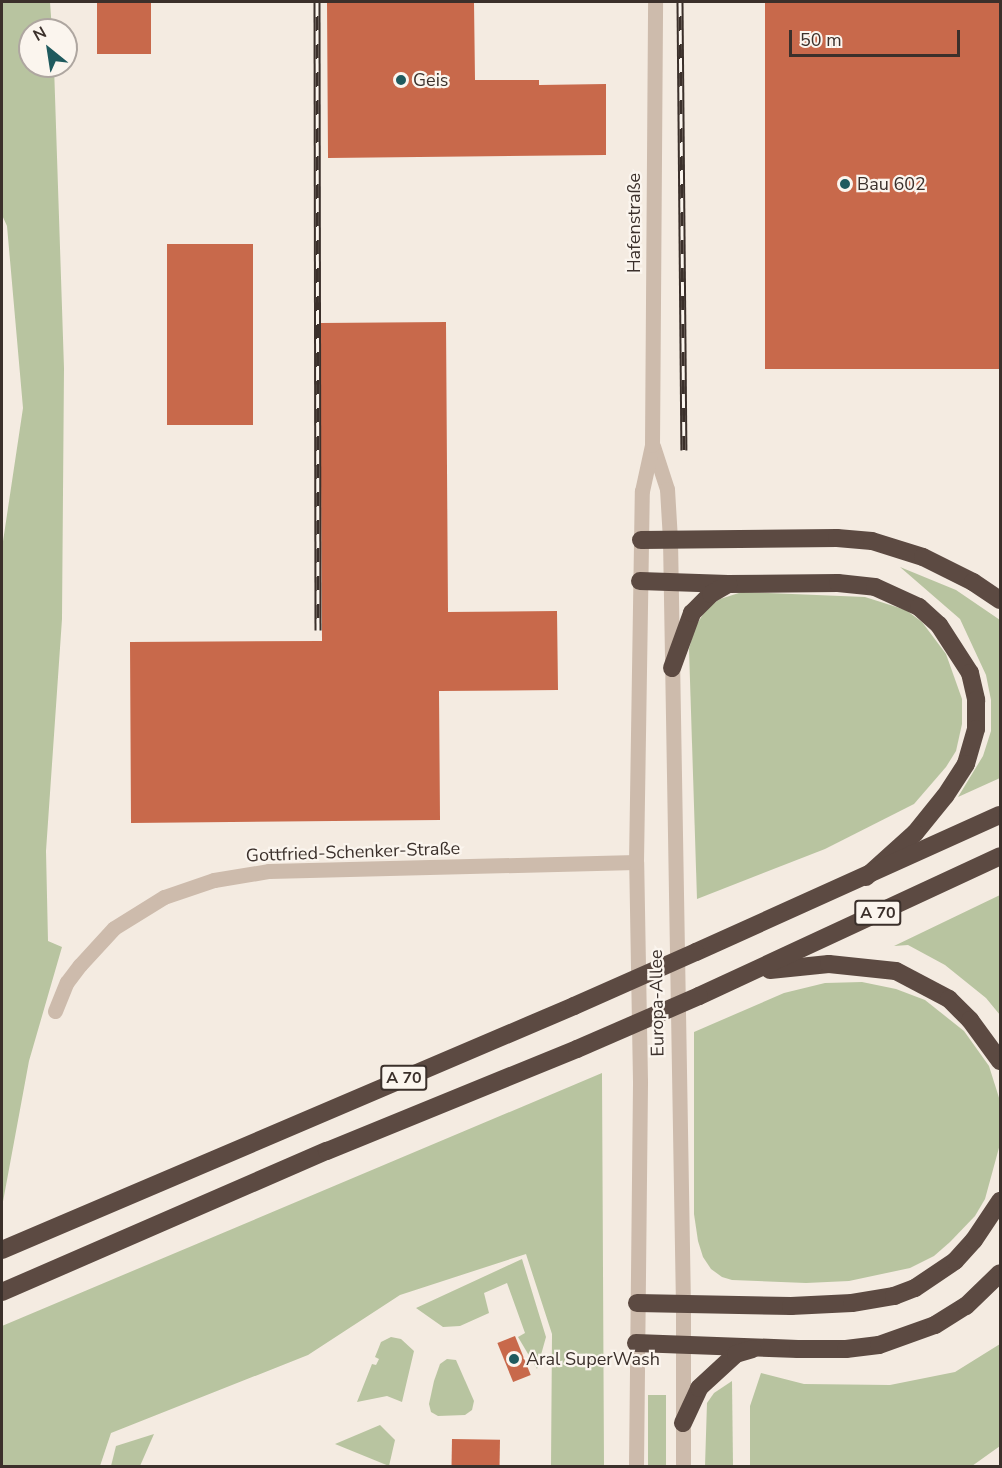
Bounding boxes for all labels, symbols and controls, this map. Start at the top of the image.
north arrow [18,18,78,78]
scale bar [792,18,963,56]
text: N [29,22,51,47]
text: 50 m [800,28,842,52]
place label: Geis [413,69,448,91]
marker: Geis [394,73,408,87]
street label: Hafenstraße [623,173,645,273]
place label: Bau 602 [857,173,926,195]
marker: Bau 602 [838,177,852,191]
street label: Gottfried-Schenker-Straße [246,837,460,867]
road number: A 70 [854,900,902,926]
street label: Europa-Allee [645,949,669,1057]
road number: A 70 [380,1065,428,1091]
place label: Aral SuperWash [526,1348,660,1370]
marker: Aral SuperWash [507,1352,521,1366]

